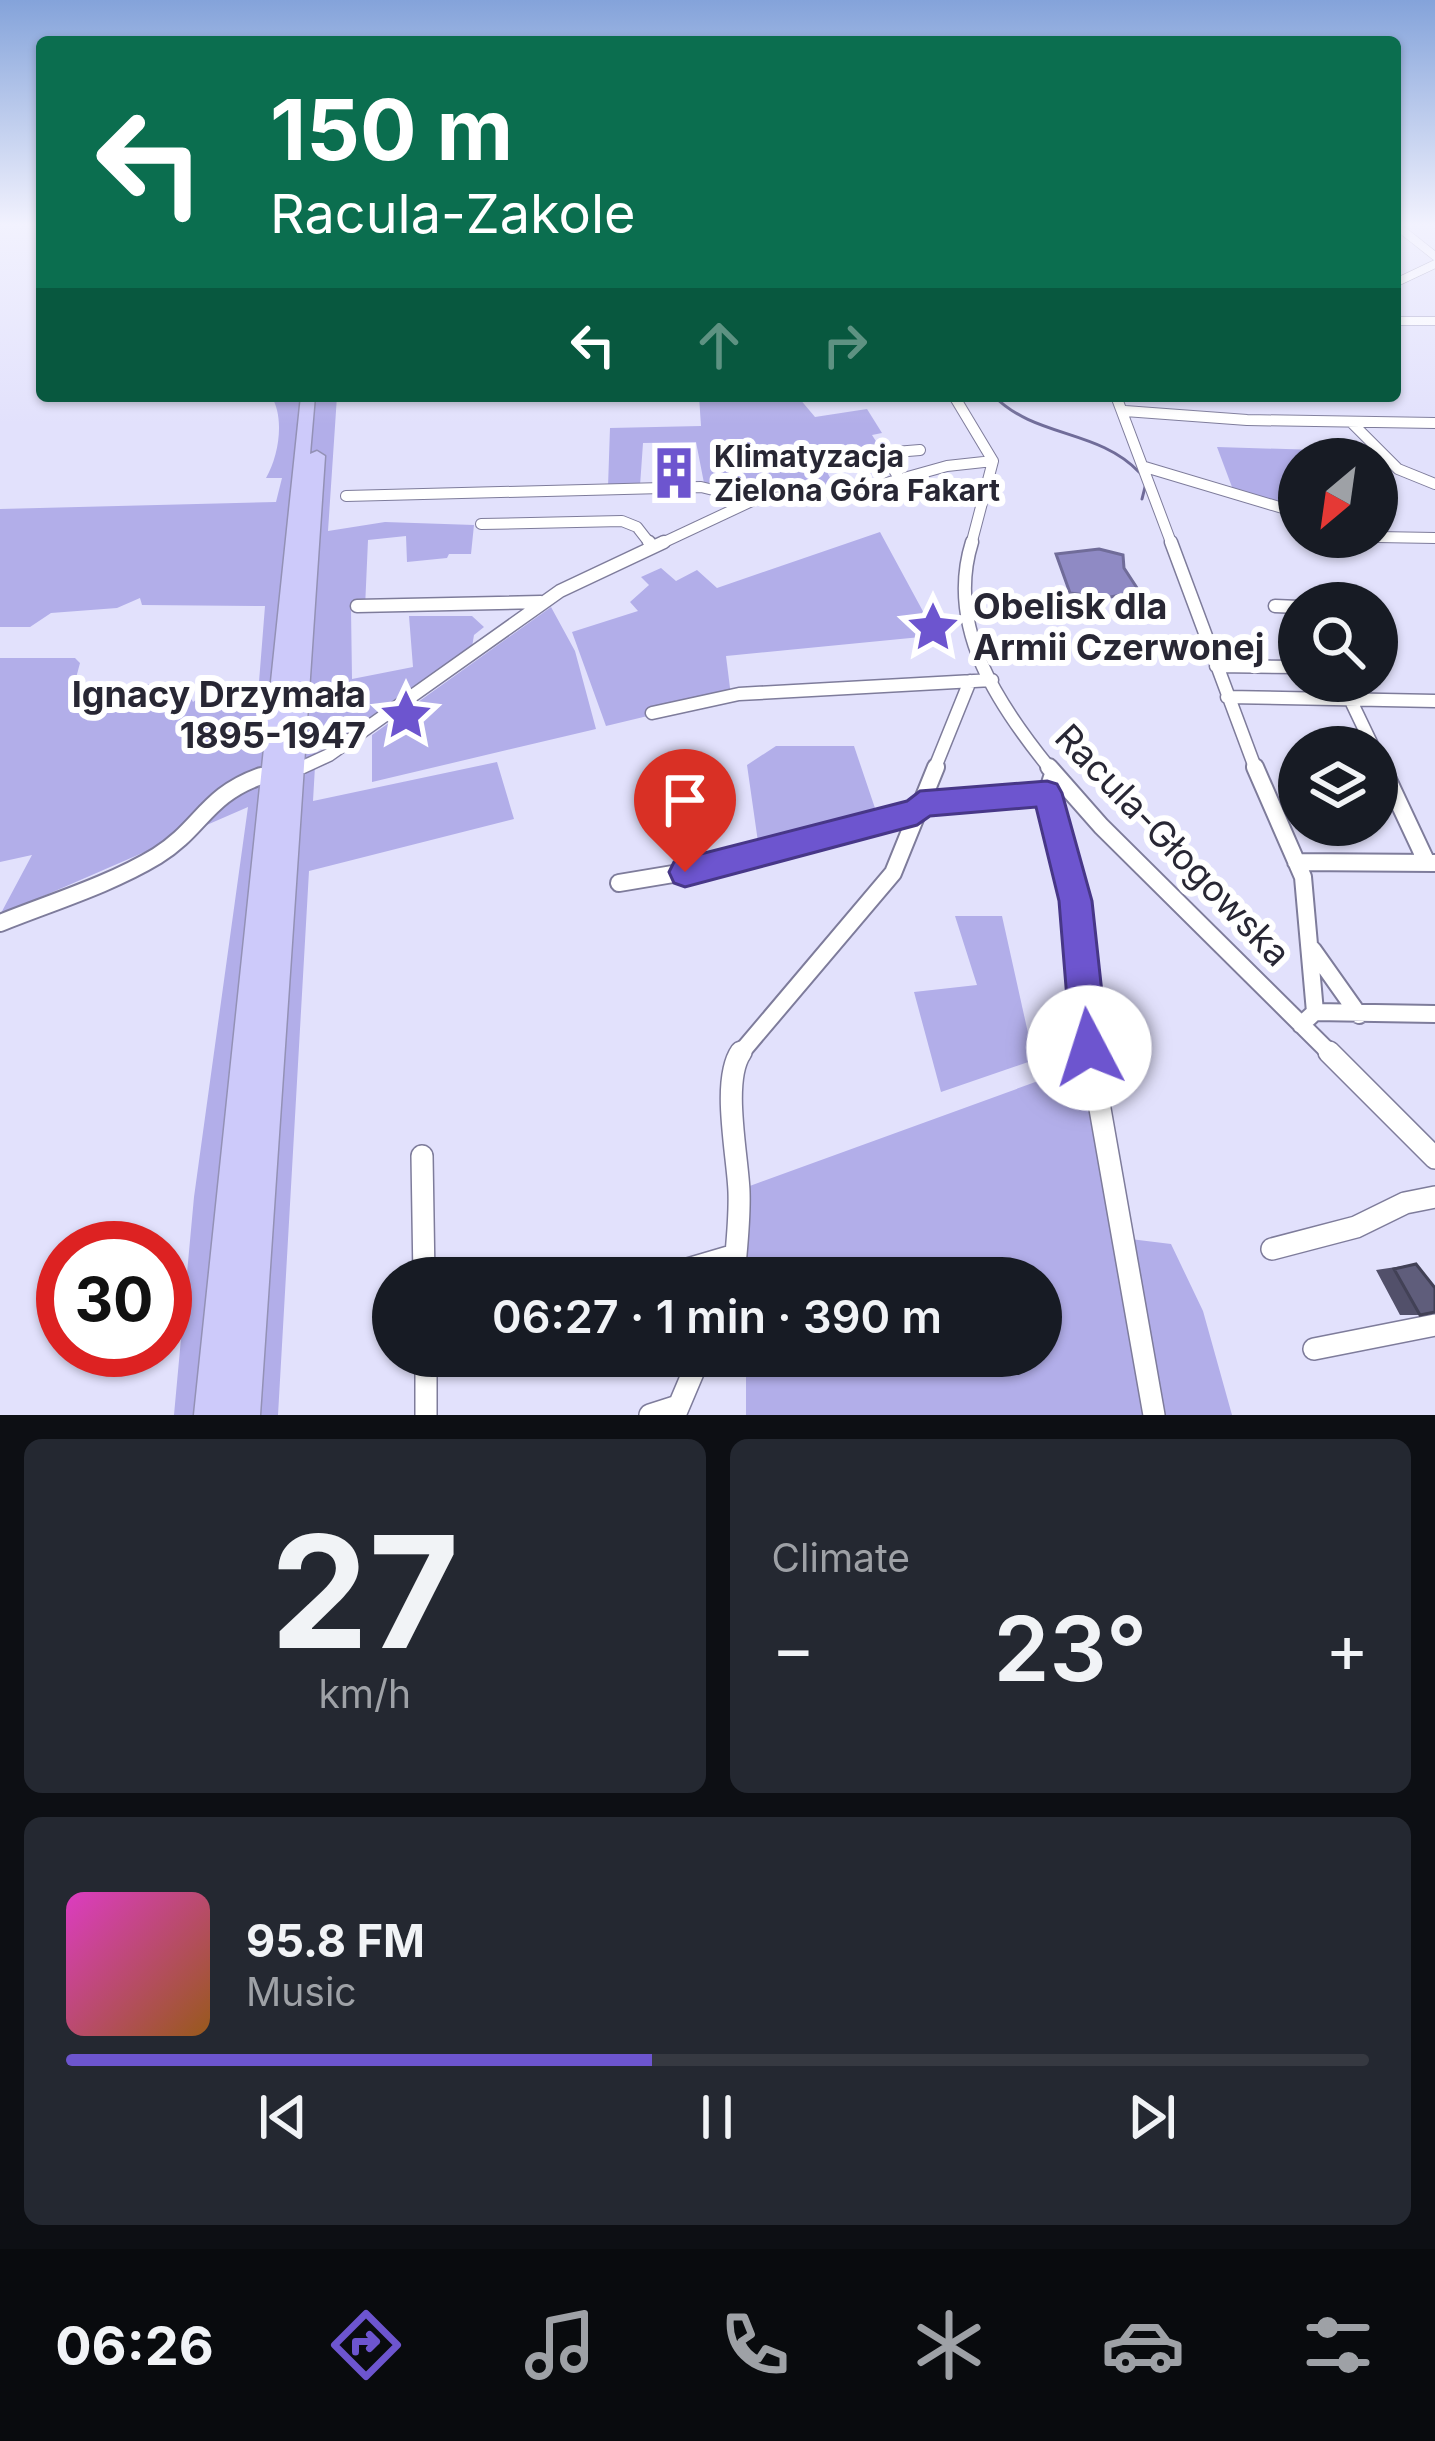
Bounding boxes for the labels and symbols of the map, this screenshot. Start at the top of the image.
place label: Klimatyzacja Zielona Góra Fakart [714,438,1000,508]
north arrow [1278,438,1398,558]
building icon: Klimatyzacja Zielona Góra Fakart [645,444,703,502]
place label: Obelisk dla Armii Czerwonej [973,584,1264,669]
place icon: Obelisk dla Armii Czerwonej [904,598,962,656]
place label: Ignacy Drzymała 1895-1947 [72,672,366,757]
place icon: Ignacy Drzymała 1895-1947 [377,686,435,744]
street label: Racula-Głogowska [1046,715,1300,975]
pin [634,749,736,872]
position arrow [1026,985,1152,1111]
speed limit sign: 30 [36,1221,192,1377]

